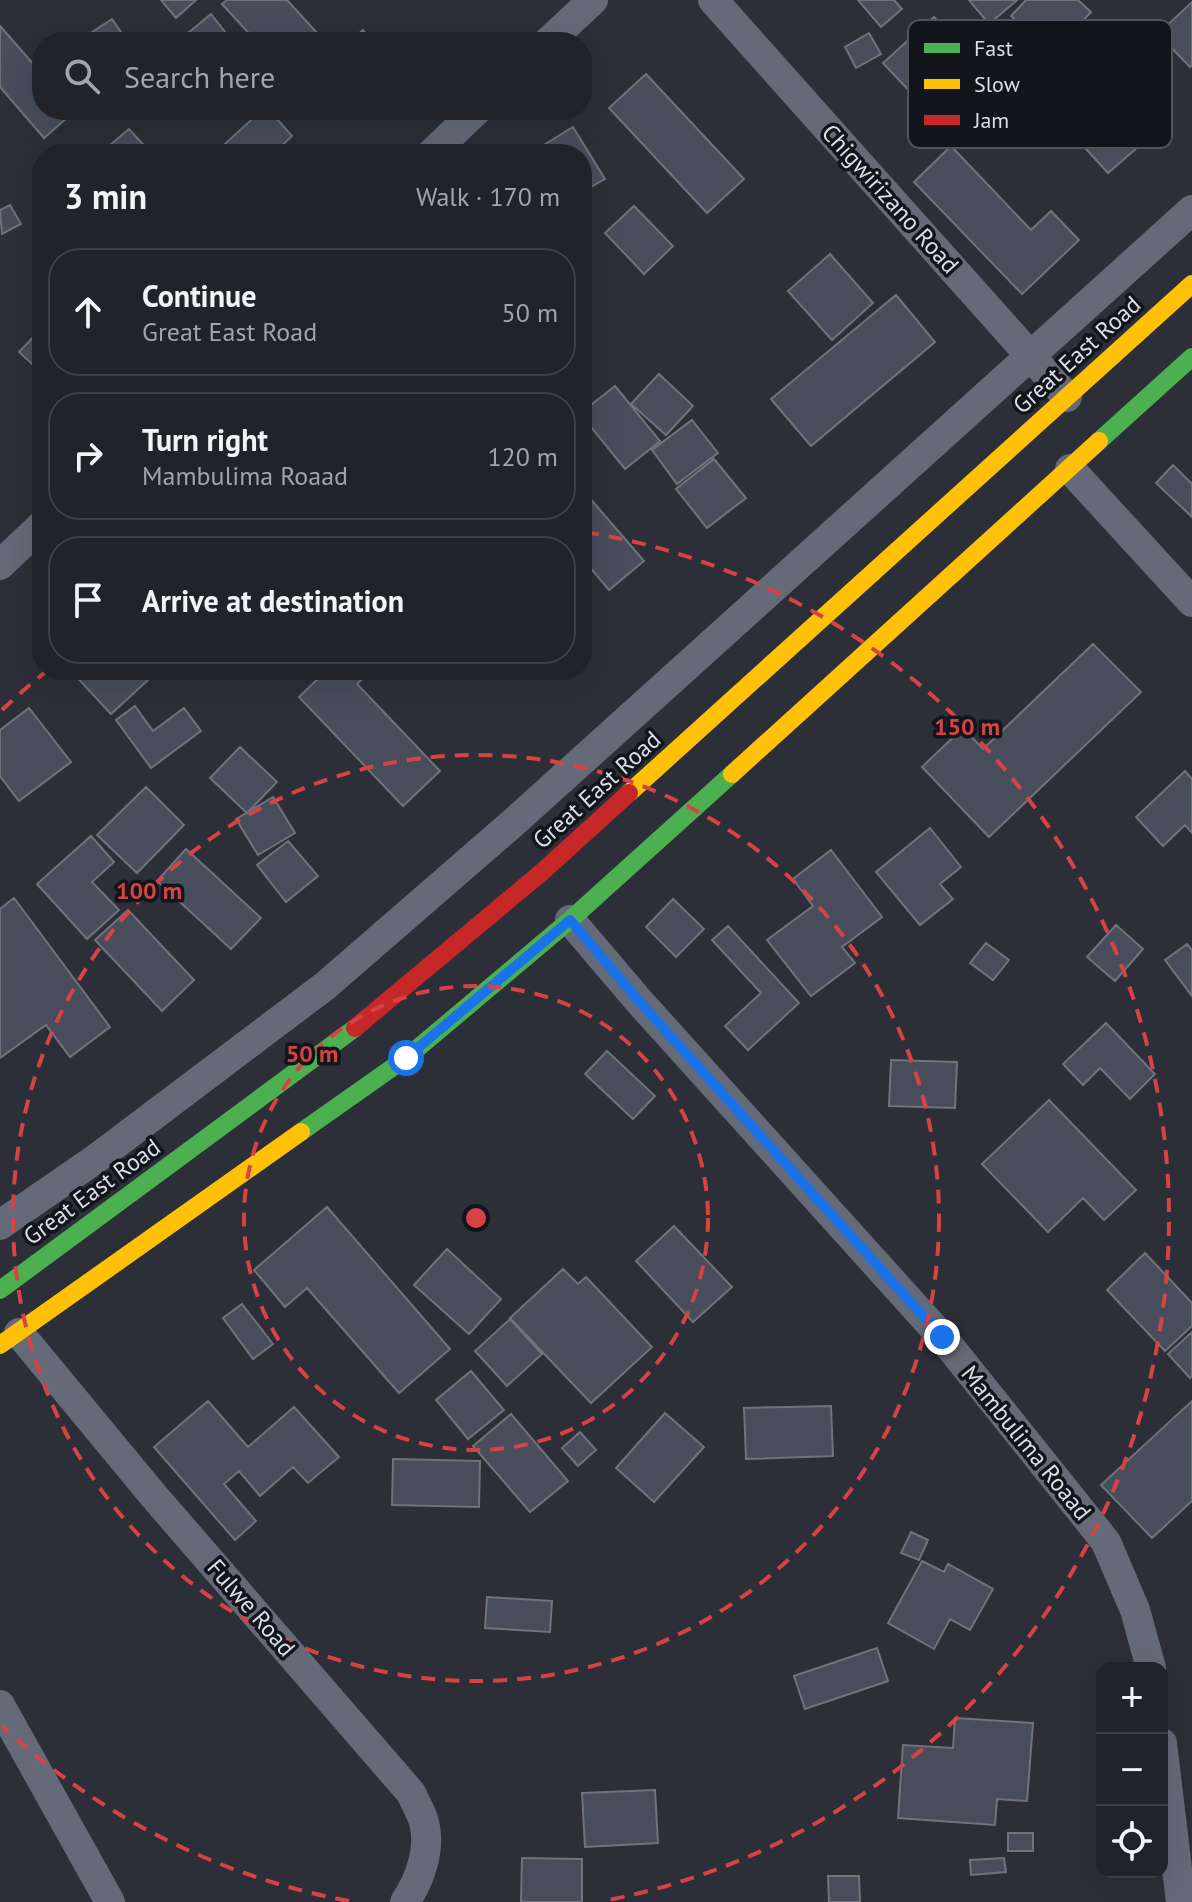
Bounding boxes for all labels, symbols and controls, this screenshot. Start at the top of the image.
legend [908,20,1172,148]
search box [32,32,592,120]
text: Fast [974,34,1014,62]
icon: search [60,54,104,98]
text: Search here [124,57,275,96]
text: Slow [974,70,1020,98]
text: Jam [973,106,1009,134]
street label: Chigwirizano Road [815,117,966,280]
text: 3 min [64,174,147,218]
text: Walk · 170 m [416,180,560,213]
text: Continue [142,276,256,315]
street label: Great East Road [1006,289,1147,420]
icon: ahead [66,290,110,334]
text: 50 m [502,296,558,329]
text: Great East Road [142,315,317,348]
text: Turn right [142,420,268,459]
icon: right [66,434,110,478]
text: 120 m [487,440,558,473]
text: Mambulima Roaad [142,459,348,492]
icon: arrive [66,578,110,622]
text: Arrive at destination [142,581,404,620]
text: 150 m [934,711,1000,742]
street label: Great East Road [526,724,667,855]
text: 100 m [116,875,182,906]
text: 50 m [286,1038,338,1069]
route start [388,1040,424,1076]
street label: Great East Road [17,1132,166,1252]
centre of rings [462,1204,490,1232]
route end [924,1319,960,1355]
street label: Mambulima Roaad [954,1359,1098,1526]
street label: Fulwe Road [201,1553,302,1663]
map controls [1096,1662,1168,1878]
button: + [1096,1662,1168,1734]
button: − [1096,1734,1168,1806]
button: locate [1096,1806,1168,1878]

